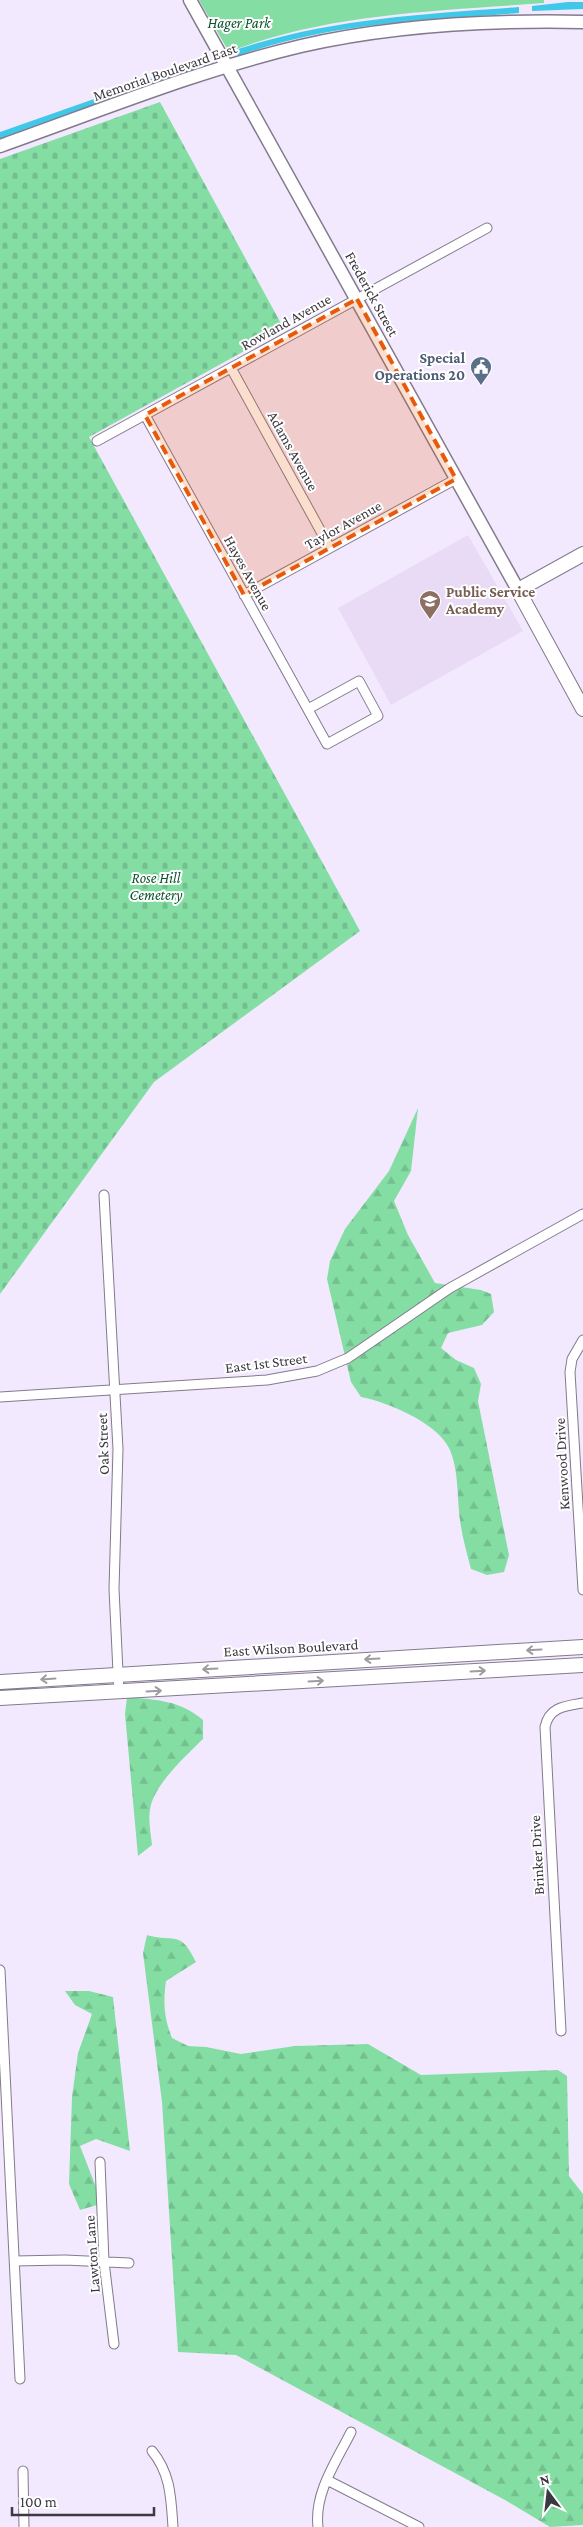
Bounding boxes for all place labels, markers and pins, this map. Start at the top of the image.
place label: Special Operations 20 [374,350,466,383]
public building icon: Special Operations 20 [469,355,493,386]
place label: Public Service Academy [445,584,535,617]
school or university icon: Public Service Academy [418,589,442,620]

